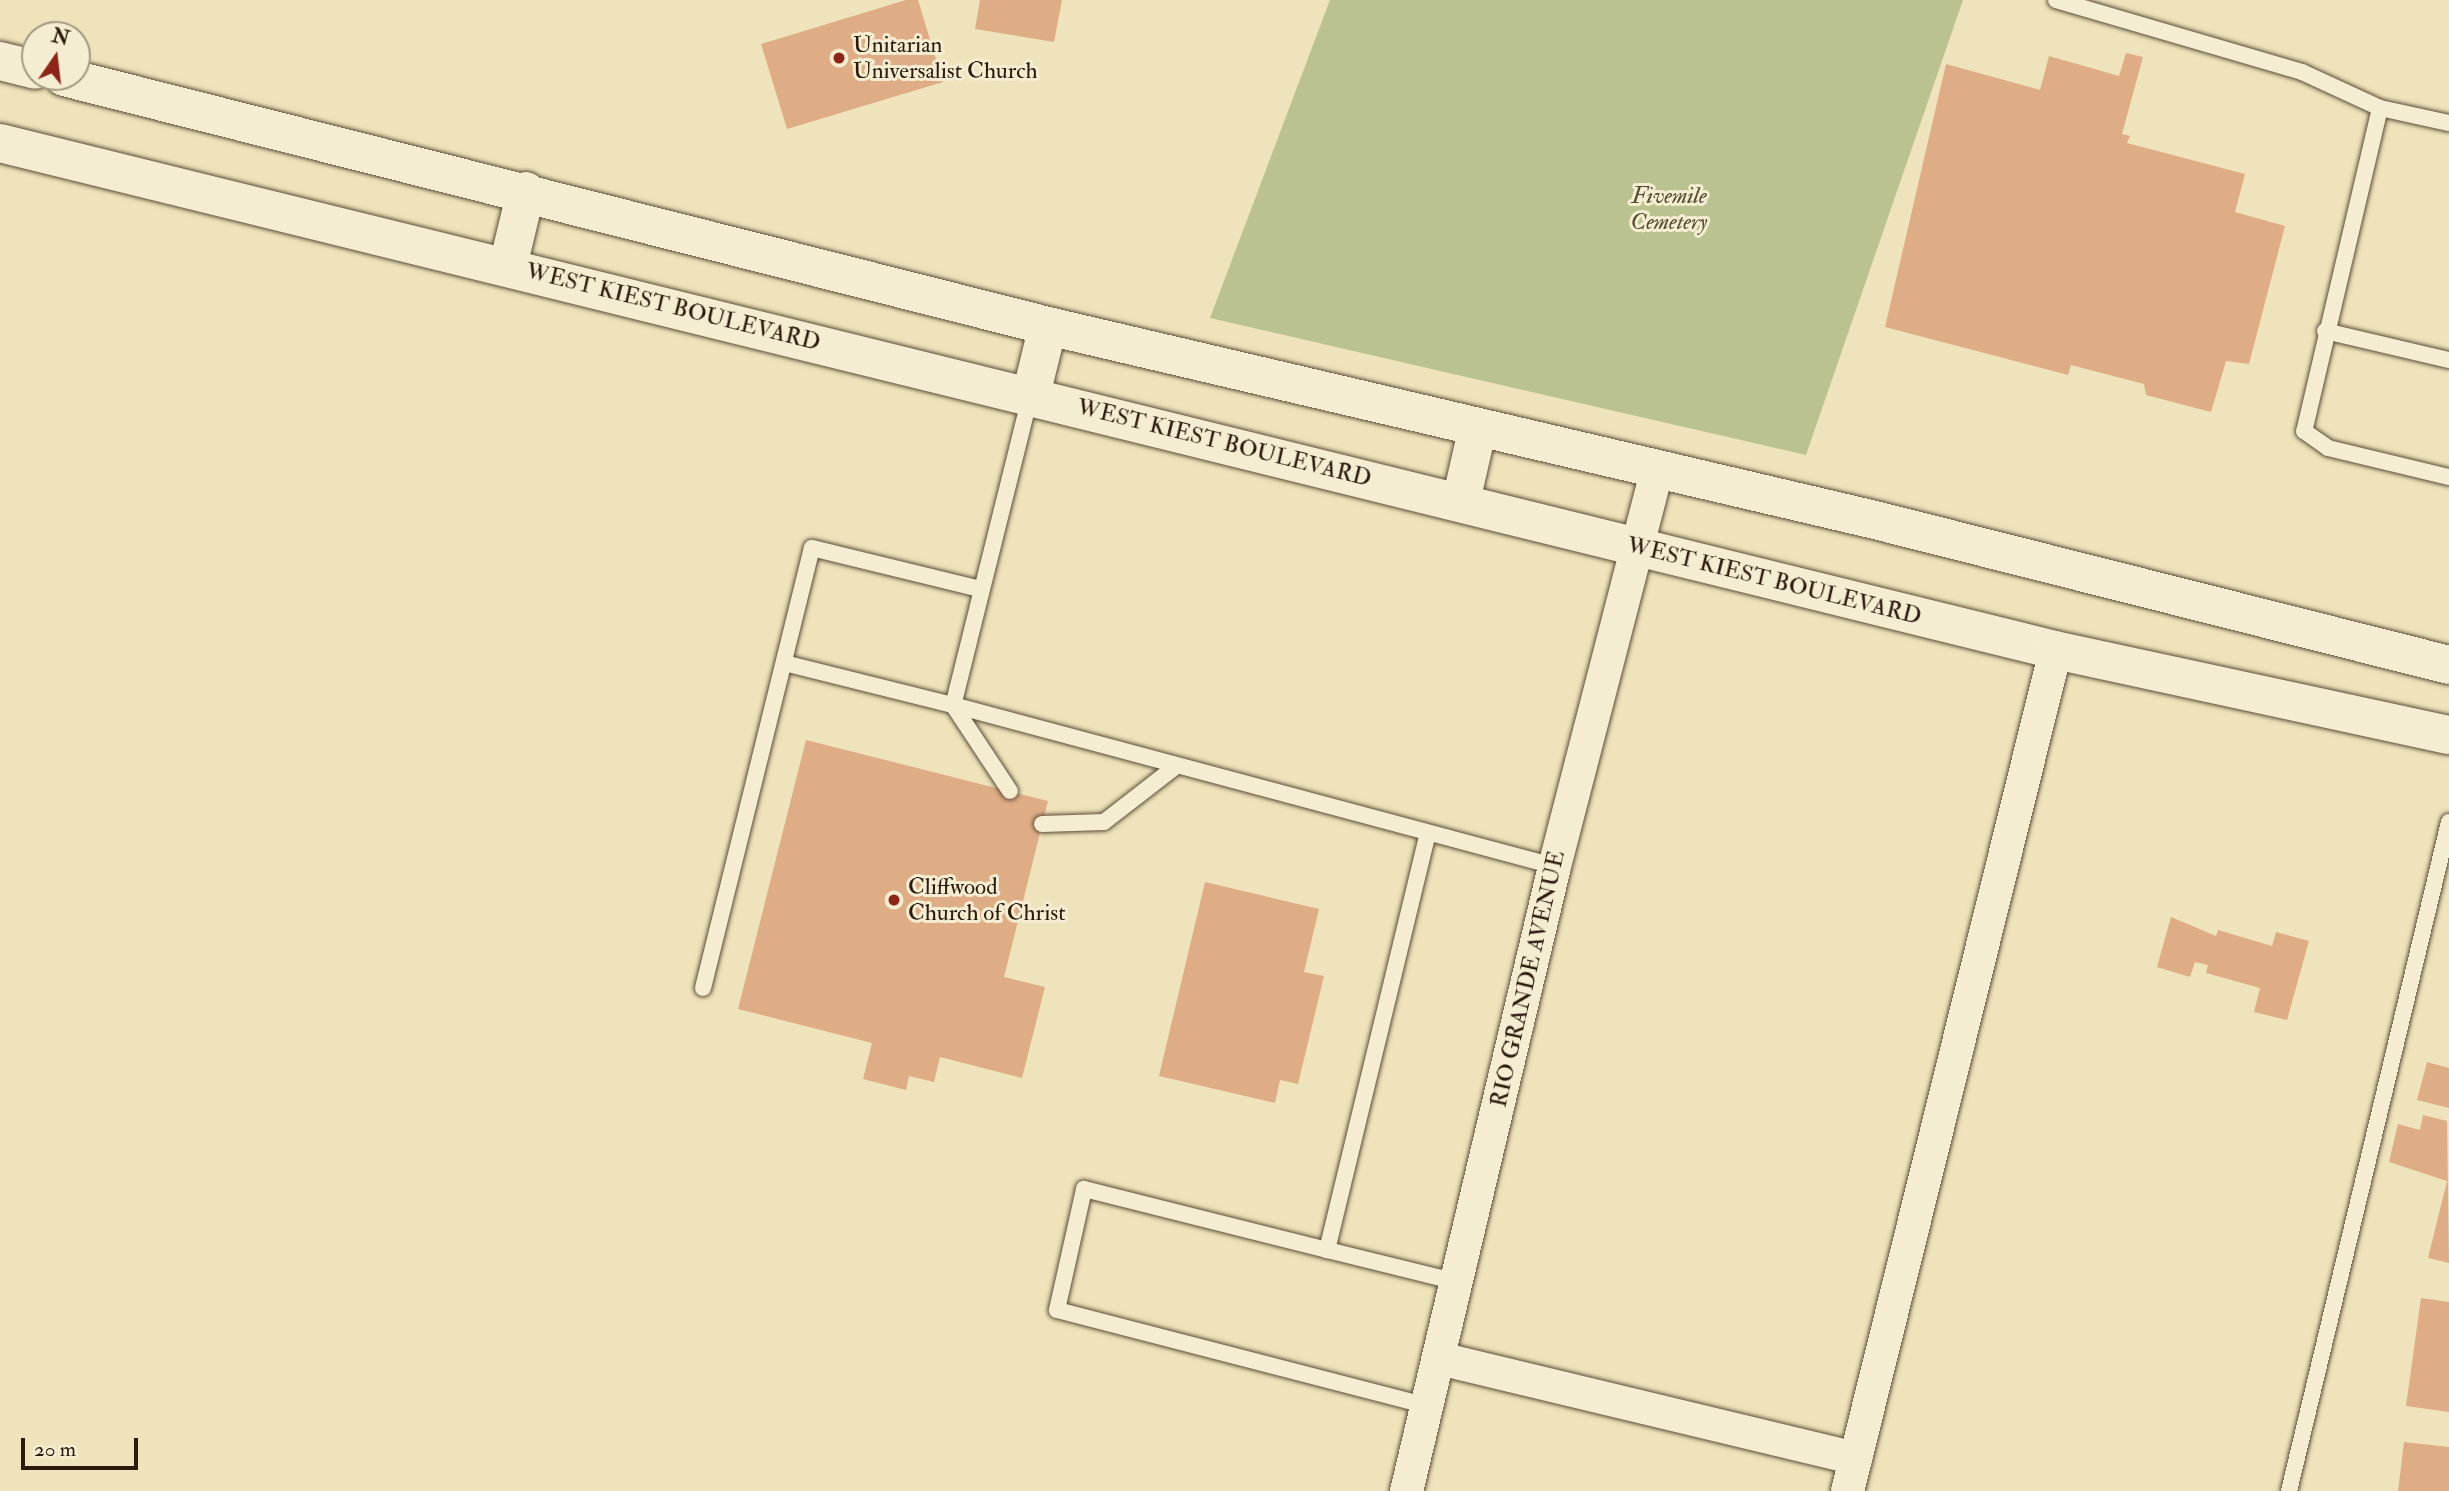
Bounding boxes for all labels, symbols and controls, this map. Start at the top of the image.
north arrow [21,21,91,91]
text: N [49,24,72,51]
place label: Unitarian Universalist Church [853,31,1038,85]
marker: Unitarian Universalist Church [831,50,847,66]
park label: Fivemile Cemetery [1631,182,1707,236]
street label: WEST KIEST BOULEVARD [523,257,823,357]
street label: WEST KIEST BOULEVARD [1074,393,1374,493]
street label: WEST KIEST BOULEVARD [1624,531,1924,631]
street label: RIO GRANDE AVENUE [1485,848,1571,1110]
place label: Cliffwood Church of Christ [908,873,1066,927]
marker: Cliffwood Church of Christ [886,892,902,908]
scale bar [24,1424,142,1468]
text: 20 m [34,1436,76,1463]

